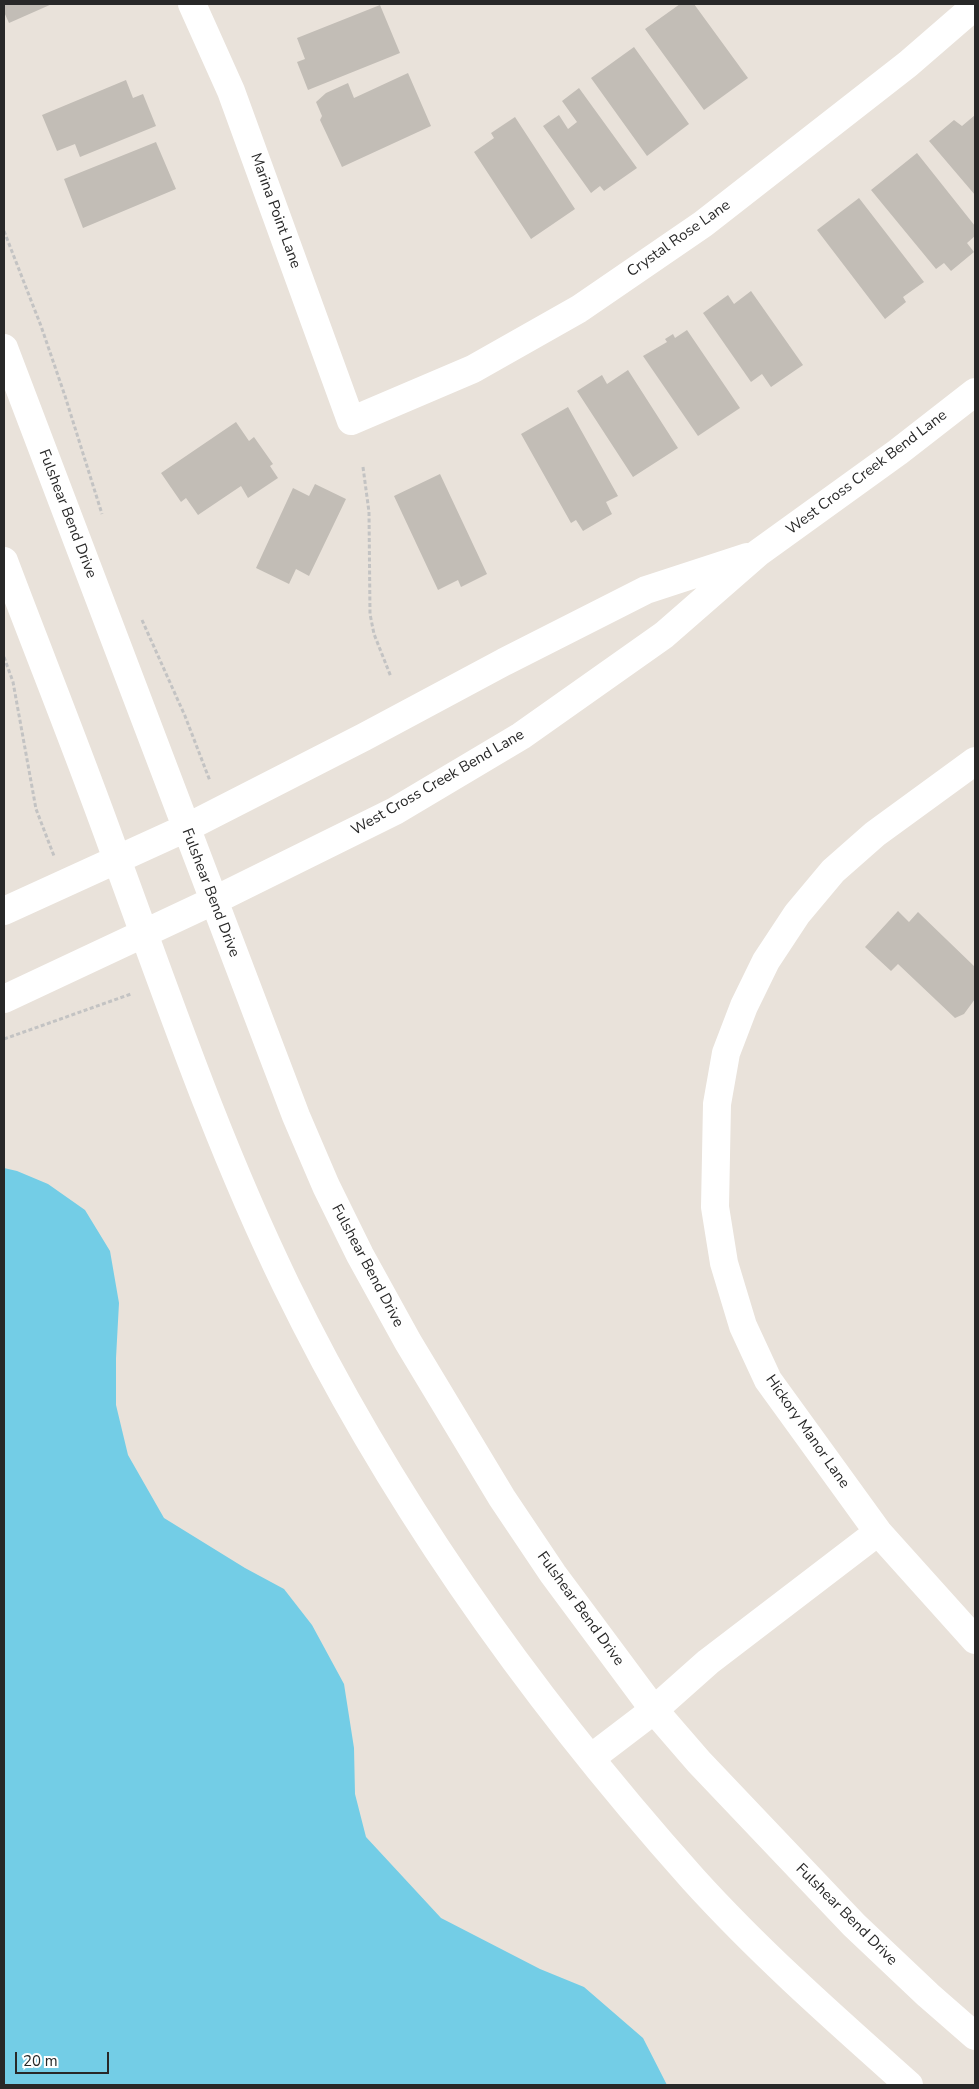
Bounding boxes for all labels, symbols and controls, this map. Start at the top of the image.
street label: Marina Point Lane [246,151,304,271]
street label: Crystal Rose Lane [624,197,734,281]
street label: West Cross Creek Bend Lane [783,407,951,539]
street label: Fulshear Bend Drive [34,447,100,581]
street label: West Cross Creek Bend Lane [348,726,528,840]
street label: Fulshear Bend Drive [177,826,243,960]
street label: Fulshear Bend Drive [327,1201,407,1331]
street label: Hickory Manor Lane [761,1372,853,1492]
street label: Fulshear Bend Drive [533,1548,627,1670]
street label: Fulshear Bend Drive [791,1860,901,1970]
scale bar [18,2042,111,2074]
text: 20 m [23,2051,58,2071]

